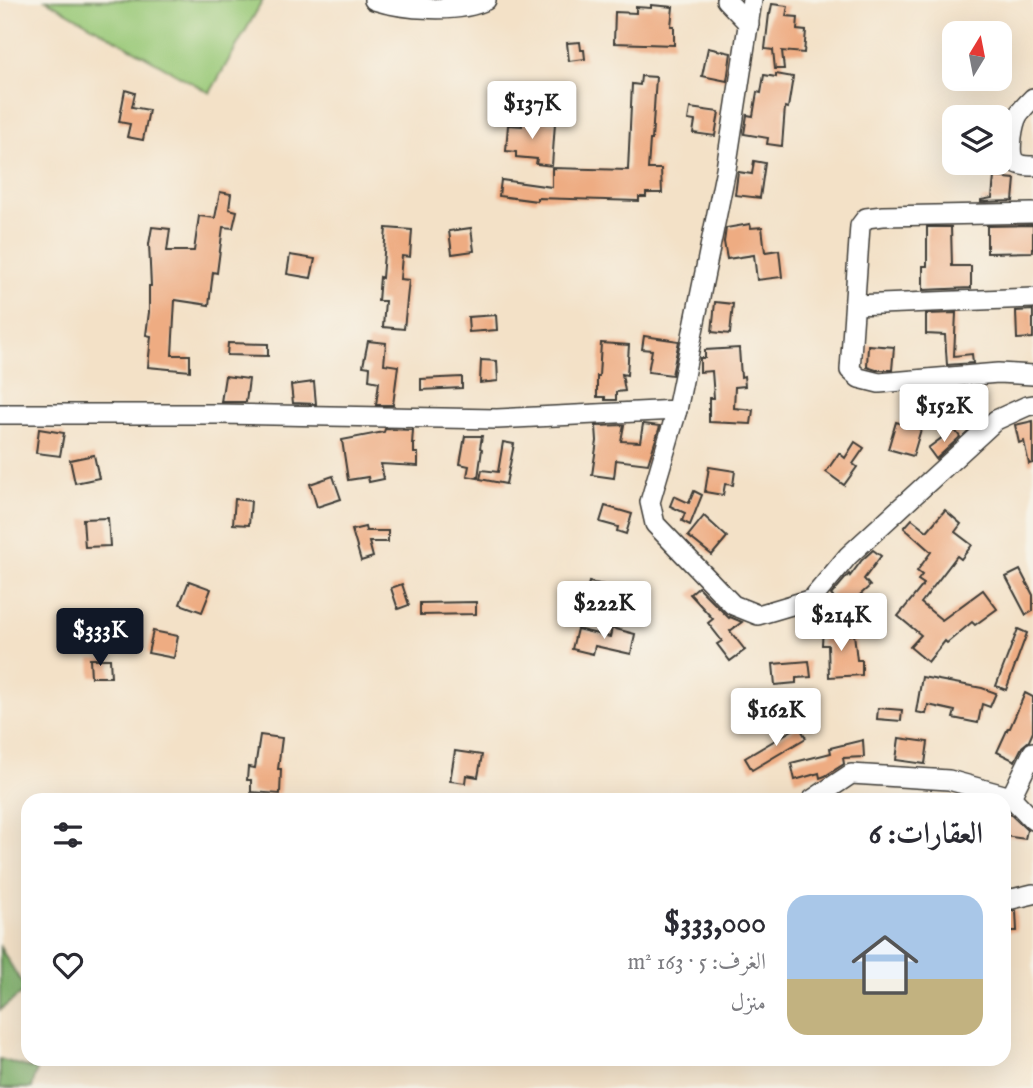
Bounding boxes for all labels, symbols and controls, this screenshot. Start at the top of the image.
north arrow [942,21,1012,91]
map controls [942,21,1012,175]
pin: $137K [483,82,581,141]
text: $137K [503,89,561,118]
button: layers [942,105,1012,175]
pin: $152K [895,384,993,444]
text: $152K [916,392,972,421]
pin: $222K [555,582,653,641]
text: $222K [573,589,635,618]
pin: $214K [792,594,890,653]
text: $214K [811,601,871,630]
pin: $333K [51,608,149,668]
text: $333K [72,616,128,645]
pin: $162K [727,688,825,748]
text: $162K [747,696,805,725]
icon: filters [49,816,87,854]
text: العقارات: 6 [869,816,983,854]
text: $333,000 [664,905,766,943]
icon: home [843,923,927,1007]
icon: heart [49,946,87,984]
text: الغرف: 5 · 163 m² [627,948,766,977]
text: منزل [731,989,766,1018]

